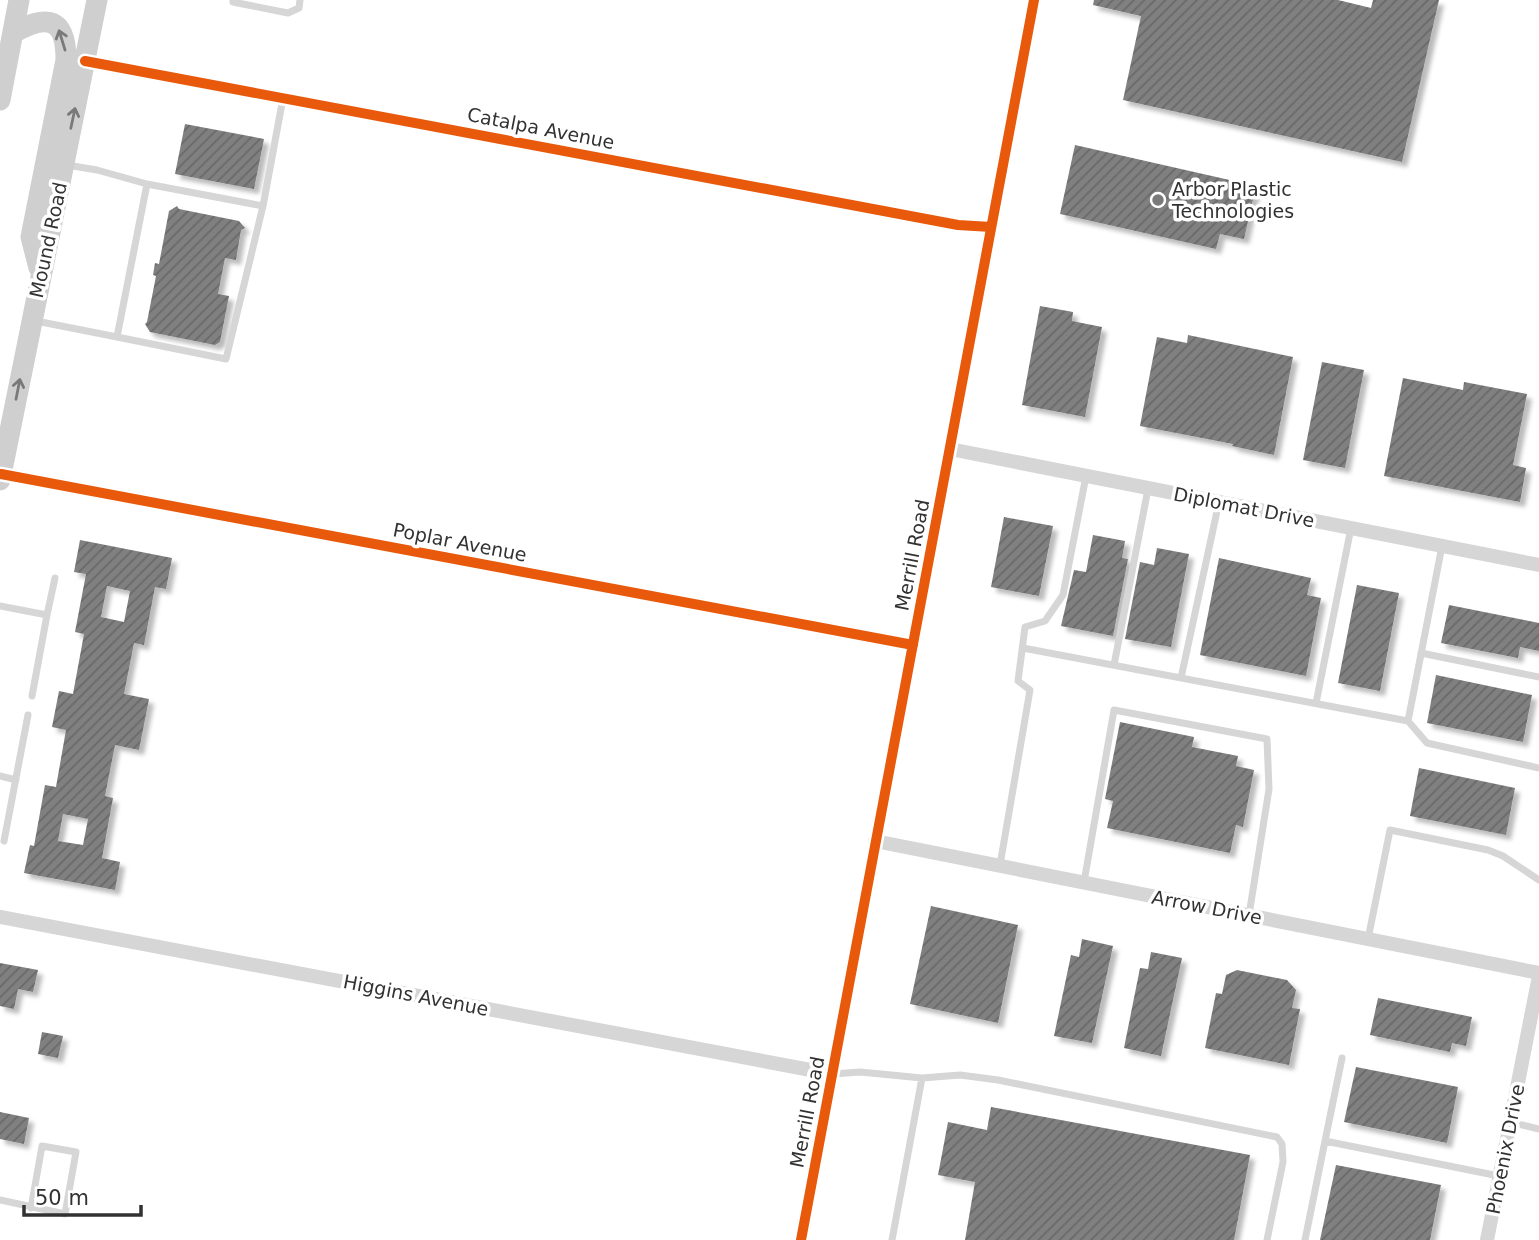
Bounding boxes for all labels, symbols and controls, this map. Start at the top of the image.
one-way arrow [55,29,68,51]
street label: Catalpa Avenue [465,103,617,153]
one-way arrow [66,107,80,130]
place label: Arbor Plastic Technologies [1171,178,1294,222]
street label: Mound Road [25,180,71,300]
marker: Arbor Plastic Technologies [1150,192,1166,208]
one-way arrow [12,378,25,401]
street label: Diplomat Drive [1172,483,1316,531]
street label: Merrill Road [890,497,934,613]
street label: Poplar Avenue [391,518,529,566]
street label: Arrow Drive [1150,886,1264,928]
street label: Higgins Avenue [341,970,491,1020]
street label: Merrill Road [785,1054,829,1170]
street label: Phoenix Drive [1482,1082,1528,1216]
scale bar [24,1174,142,1218]
text: 50 m [35,1186,89,1210]

